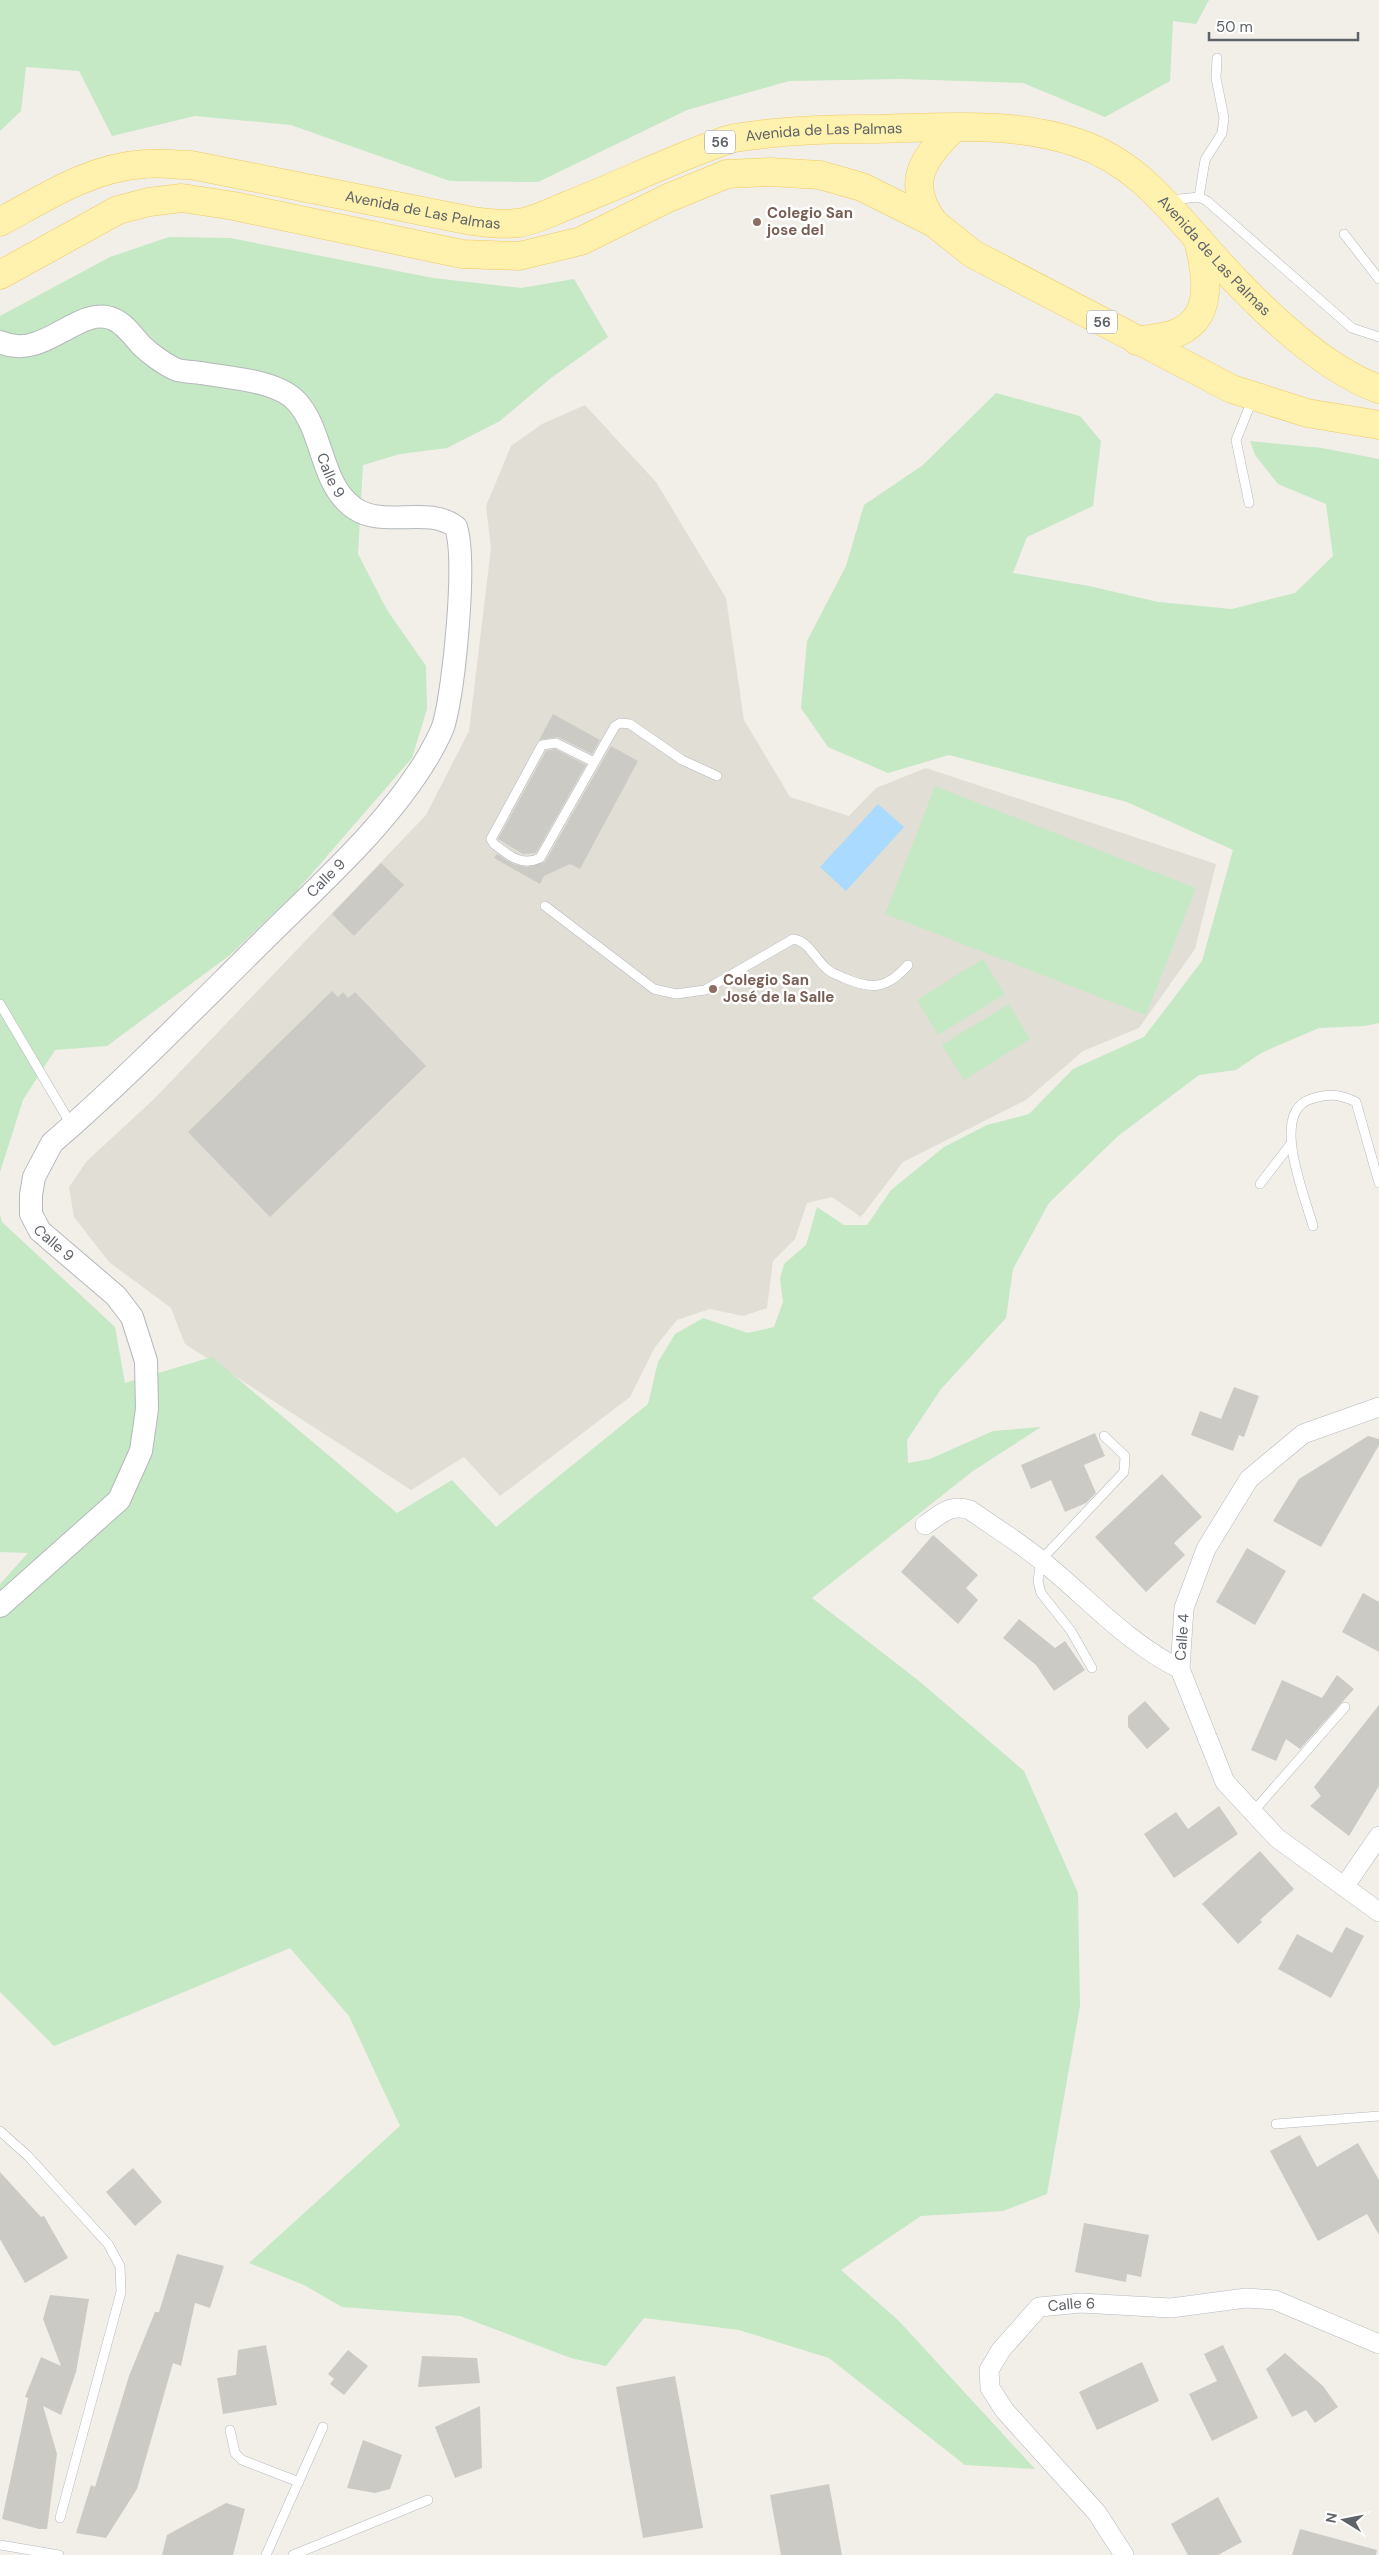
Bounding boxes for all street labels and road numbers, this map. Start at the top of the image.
street label: Avenida de Las Palmas [744,118,903,146]
road number: 56 [705,130,735,154]
street label: Avenida de Las Palmas [344,186,501,234]
street label: Avenida de Las Palmas [1154,191,1275,320]
road number: 56 [1087,311,1117,334]
street label: Calle 9 [312,450,350,502]
street label: Calle 9 [302,854,350,902]
street label: Calle 9 [29,1221,79,1266]
street label: Calle 4 [1170,1613,1194,1661]
street label: Calle 6 [1047,2293,1096,2316]

